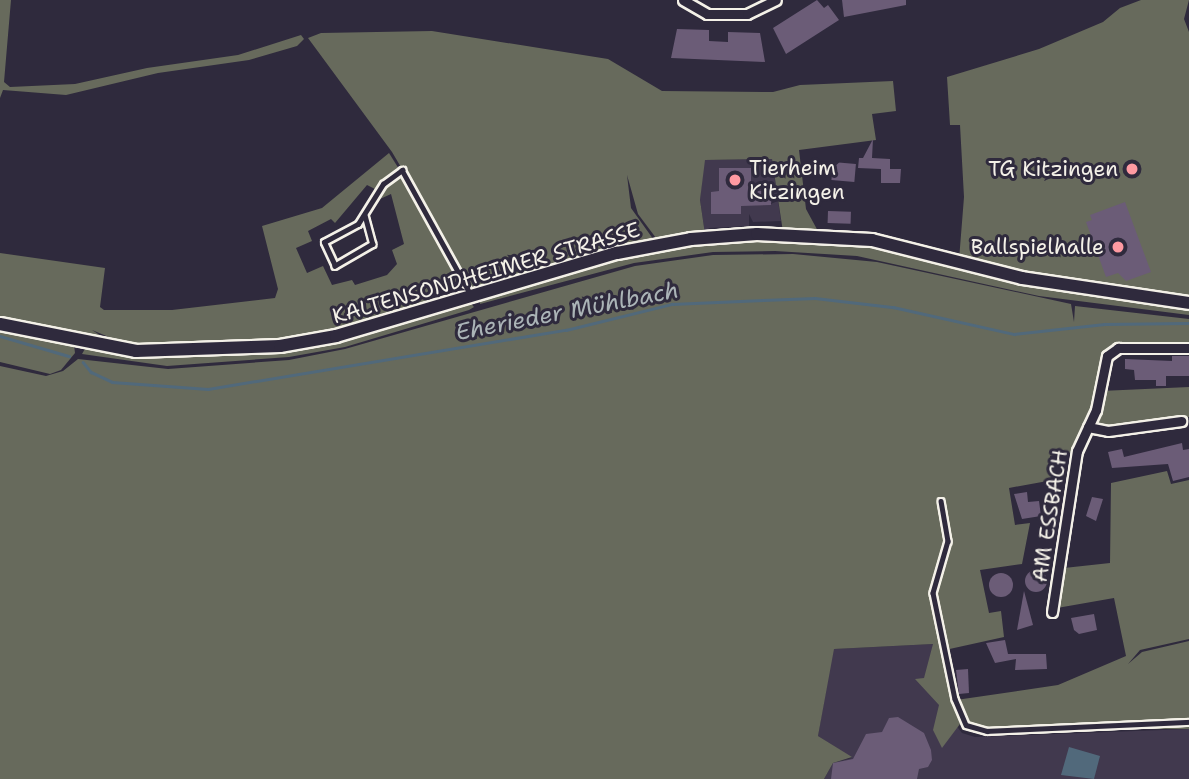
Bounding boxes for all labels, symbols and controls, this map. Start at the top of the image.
place label: Tierheim Kitzingen [749,155,845,205]
place label: TG Kitzingen [988,156,1118,182]
marker: TG Kitzingen [1124,161,1140,177]
marker: Tierheim Kitzingen [727,172,743,188]
street label: KALTENSONDHEIMER STRASSE [329,217,643,329]
place label: Ballspielhalle [971,234,1104,260]
marker: Ballspielhalle [1110,239,1126,255]
water label: Eherieder Mühlbach [453,276,681,346]
street label: AM ESSBACH [1027,448,1073,584]

